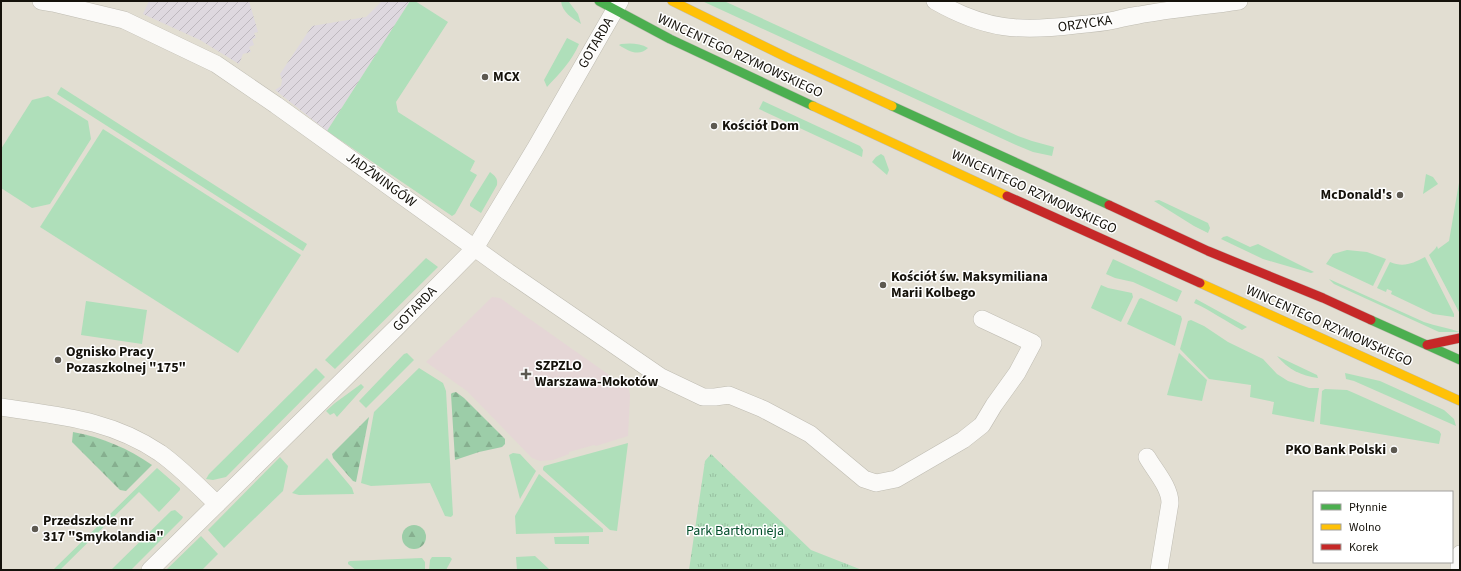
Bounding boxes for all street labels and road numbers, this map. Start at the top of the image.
street label: WINCENTEGO RZYMOWSKIEGO [654,9,826,103]
street label: ORZYCKA [1057,10,1114,38]
street label: GOTARDA [573,13,619,72]
street label: WINCENTEGO RZYMOWSKIEGO [948,145,1120,239]
street label: JADŹWINGÓW [342,148,420,212]
street label: WINCENTEGO RZYMOWSKIEGO [1242,280,1416,372]
street label: GOTARDA [388,282,442,336]

